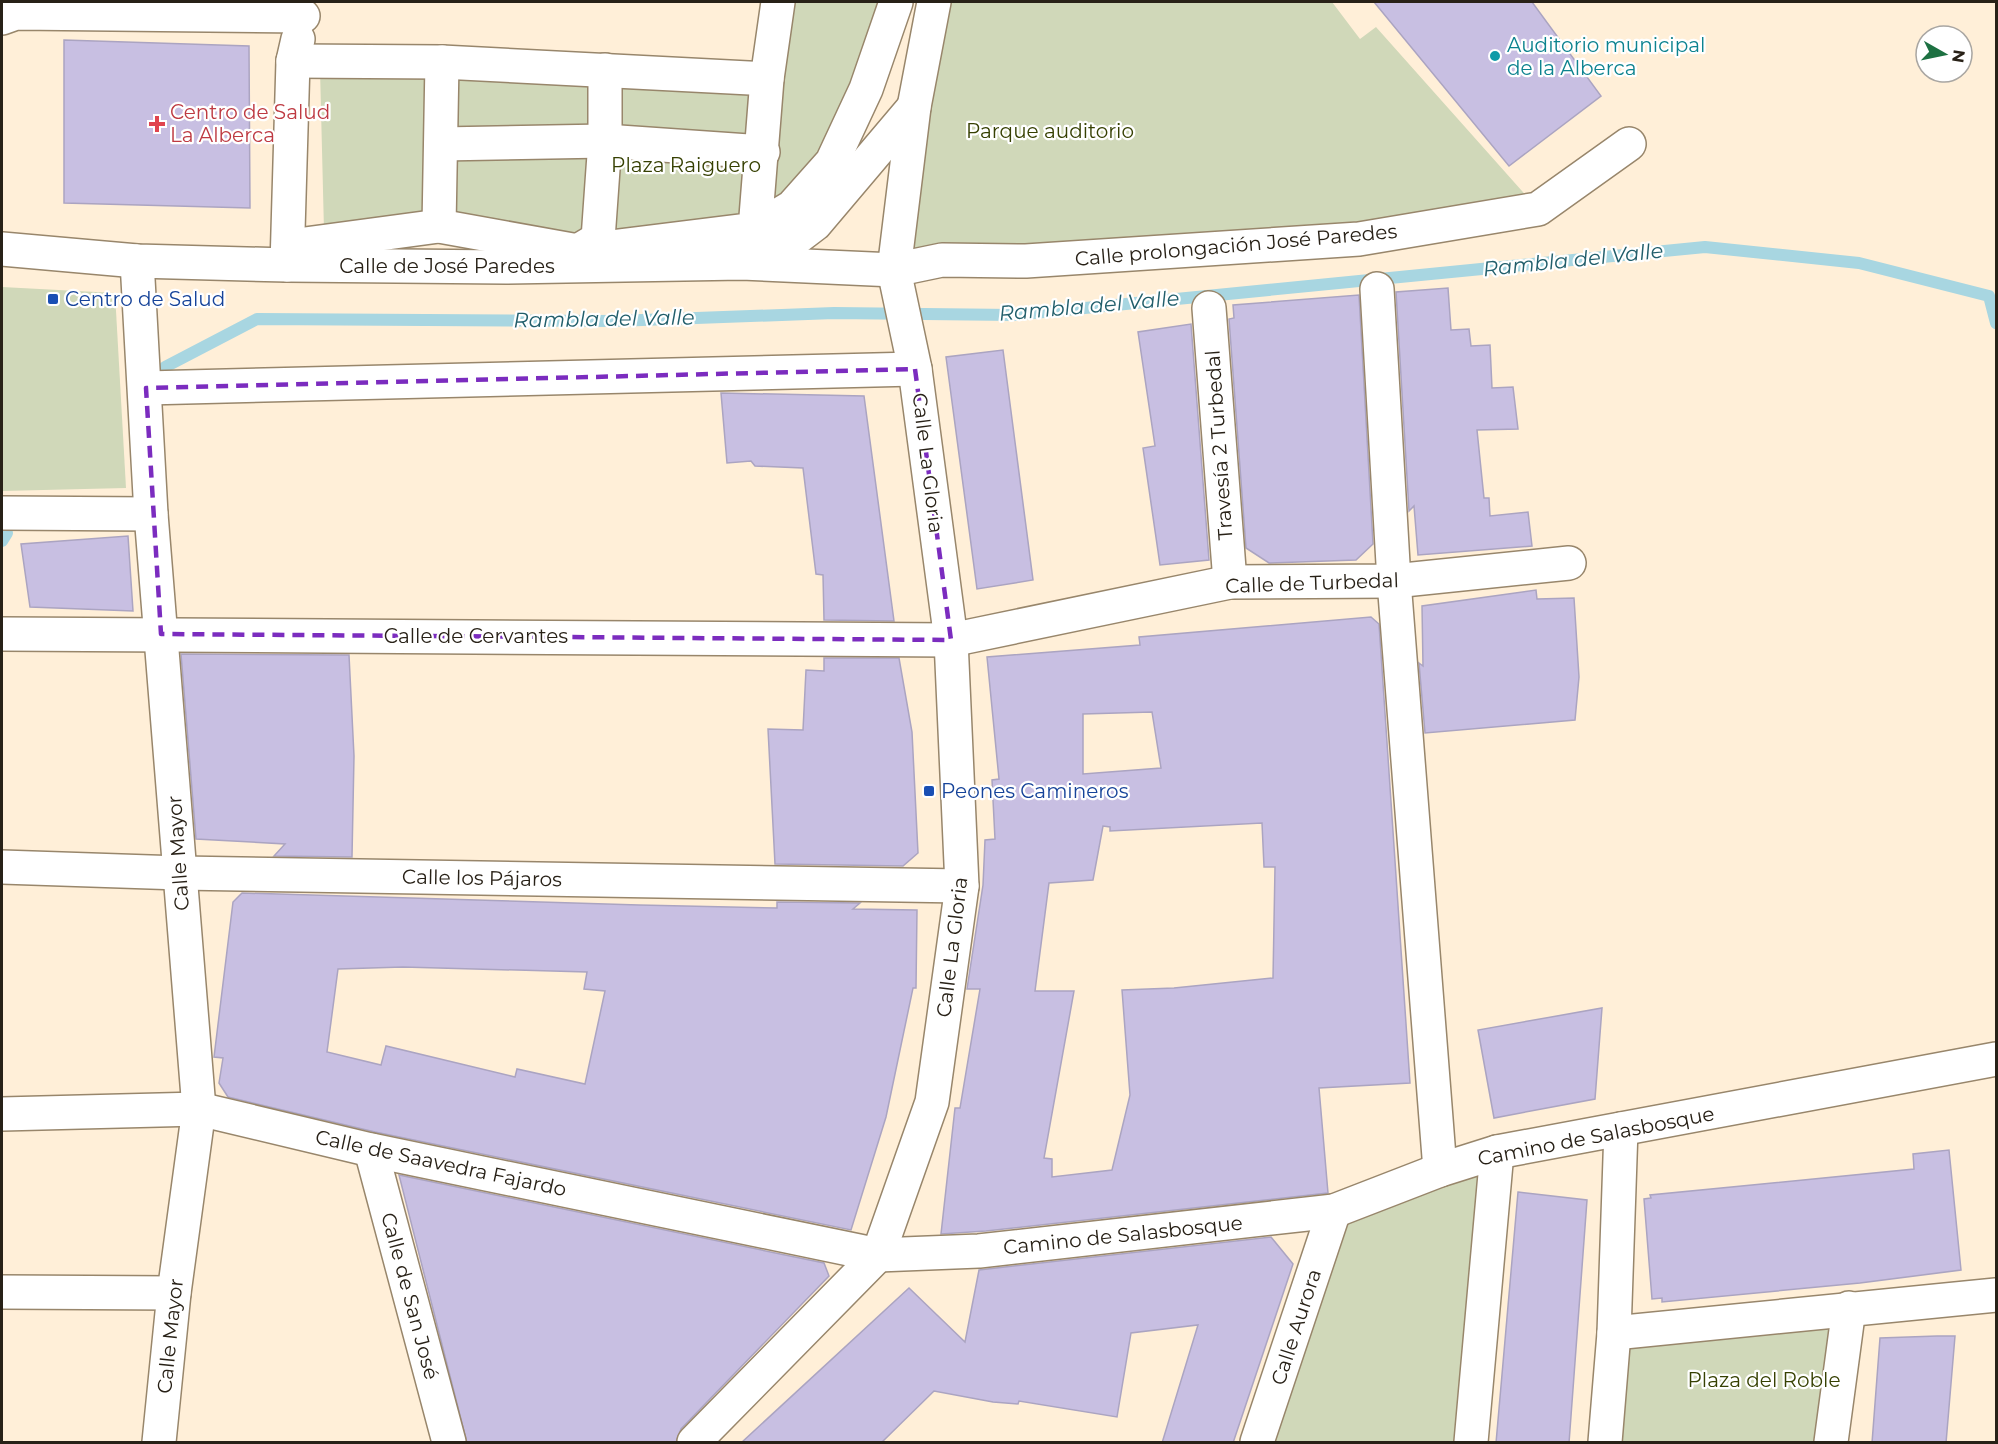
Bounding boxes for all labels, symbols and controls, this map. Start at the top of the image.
north arrow [1914,24,1974,84]
place label: Auditorio municipal de la Alberca [1507,33,1705,80]
text: N [1948,48,1969,64]
marker: Auditorio municipal de la Alberca [1488,49,1502,63]
place label: Centro de Salud La Alberca [170,100,330,147]
marker: Centro de Salud La Alberca [148,115,166,133]
park label: Parque auditorio [966,119,1134,143]
park label: Plaza Raiguero [611,153,761,177]
street label: Calle prolongación José Paredes [1074,219,1398,271]
water label: Rambla del Valle [1482,238,1664,281]
street label: Calle de José Paredes [339,254,555,278]
water label: Rambla del Valle [998,285,1180,326]
place label: Centro de Salud [65,287,225,311]
marker: Centro de Salud [46,292,60,306]
water label: Rambla del Valle [513,304,695,333]
street label: Travesía 2 Turbedal [1200,349,1238,541]
street label: Calle La Gloria [907,391,949,535]
street label: Calle de Turbedal [1225,568,1399,598]
street label: Calle de Cervantes [384,624,568,648]
place label: Peones Camineros [941,779,1129,803]
marker: Peones Camineros [922,784,936,798]
street label: Calle Mayor [162,795,194,911]
street label: Calle los Pájaros [402,865,562,891]
street label: Calle La Gloria [931,875,973,1019]
street label: Camino de Salasbosque [1476,1101,1716,1171]
street label: Calle de Saavedra Fajardo [313,1125,569,1201]
street label: Calle de San José [376,1210,444,1382]
street label: Camino de Salasbosque [1002,1210,1244,1260]
street label: Calle Aurora [1266,1266,1326,1388]
street label: Calle Mayor [152,1277,188,1395]
park label: Plaza del Roble [1687,1368,1841,1392]

